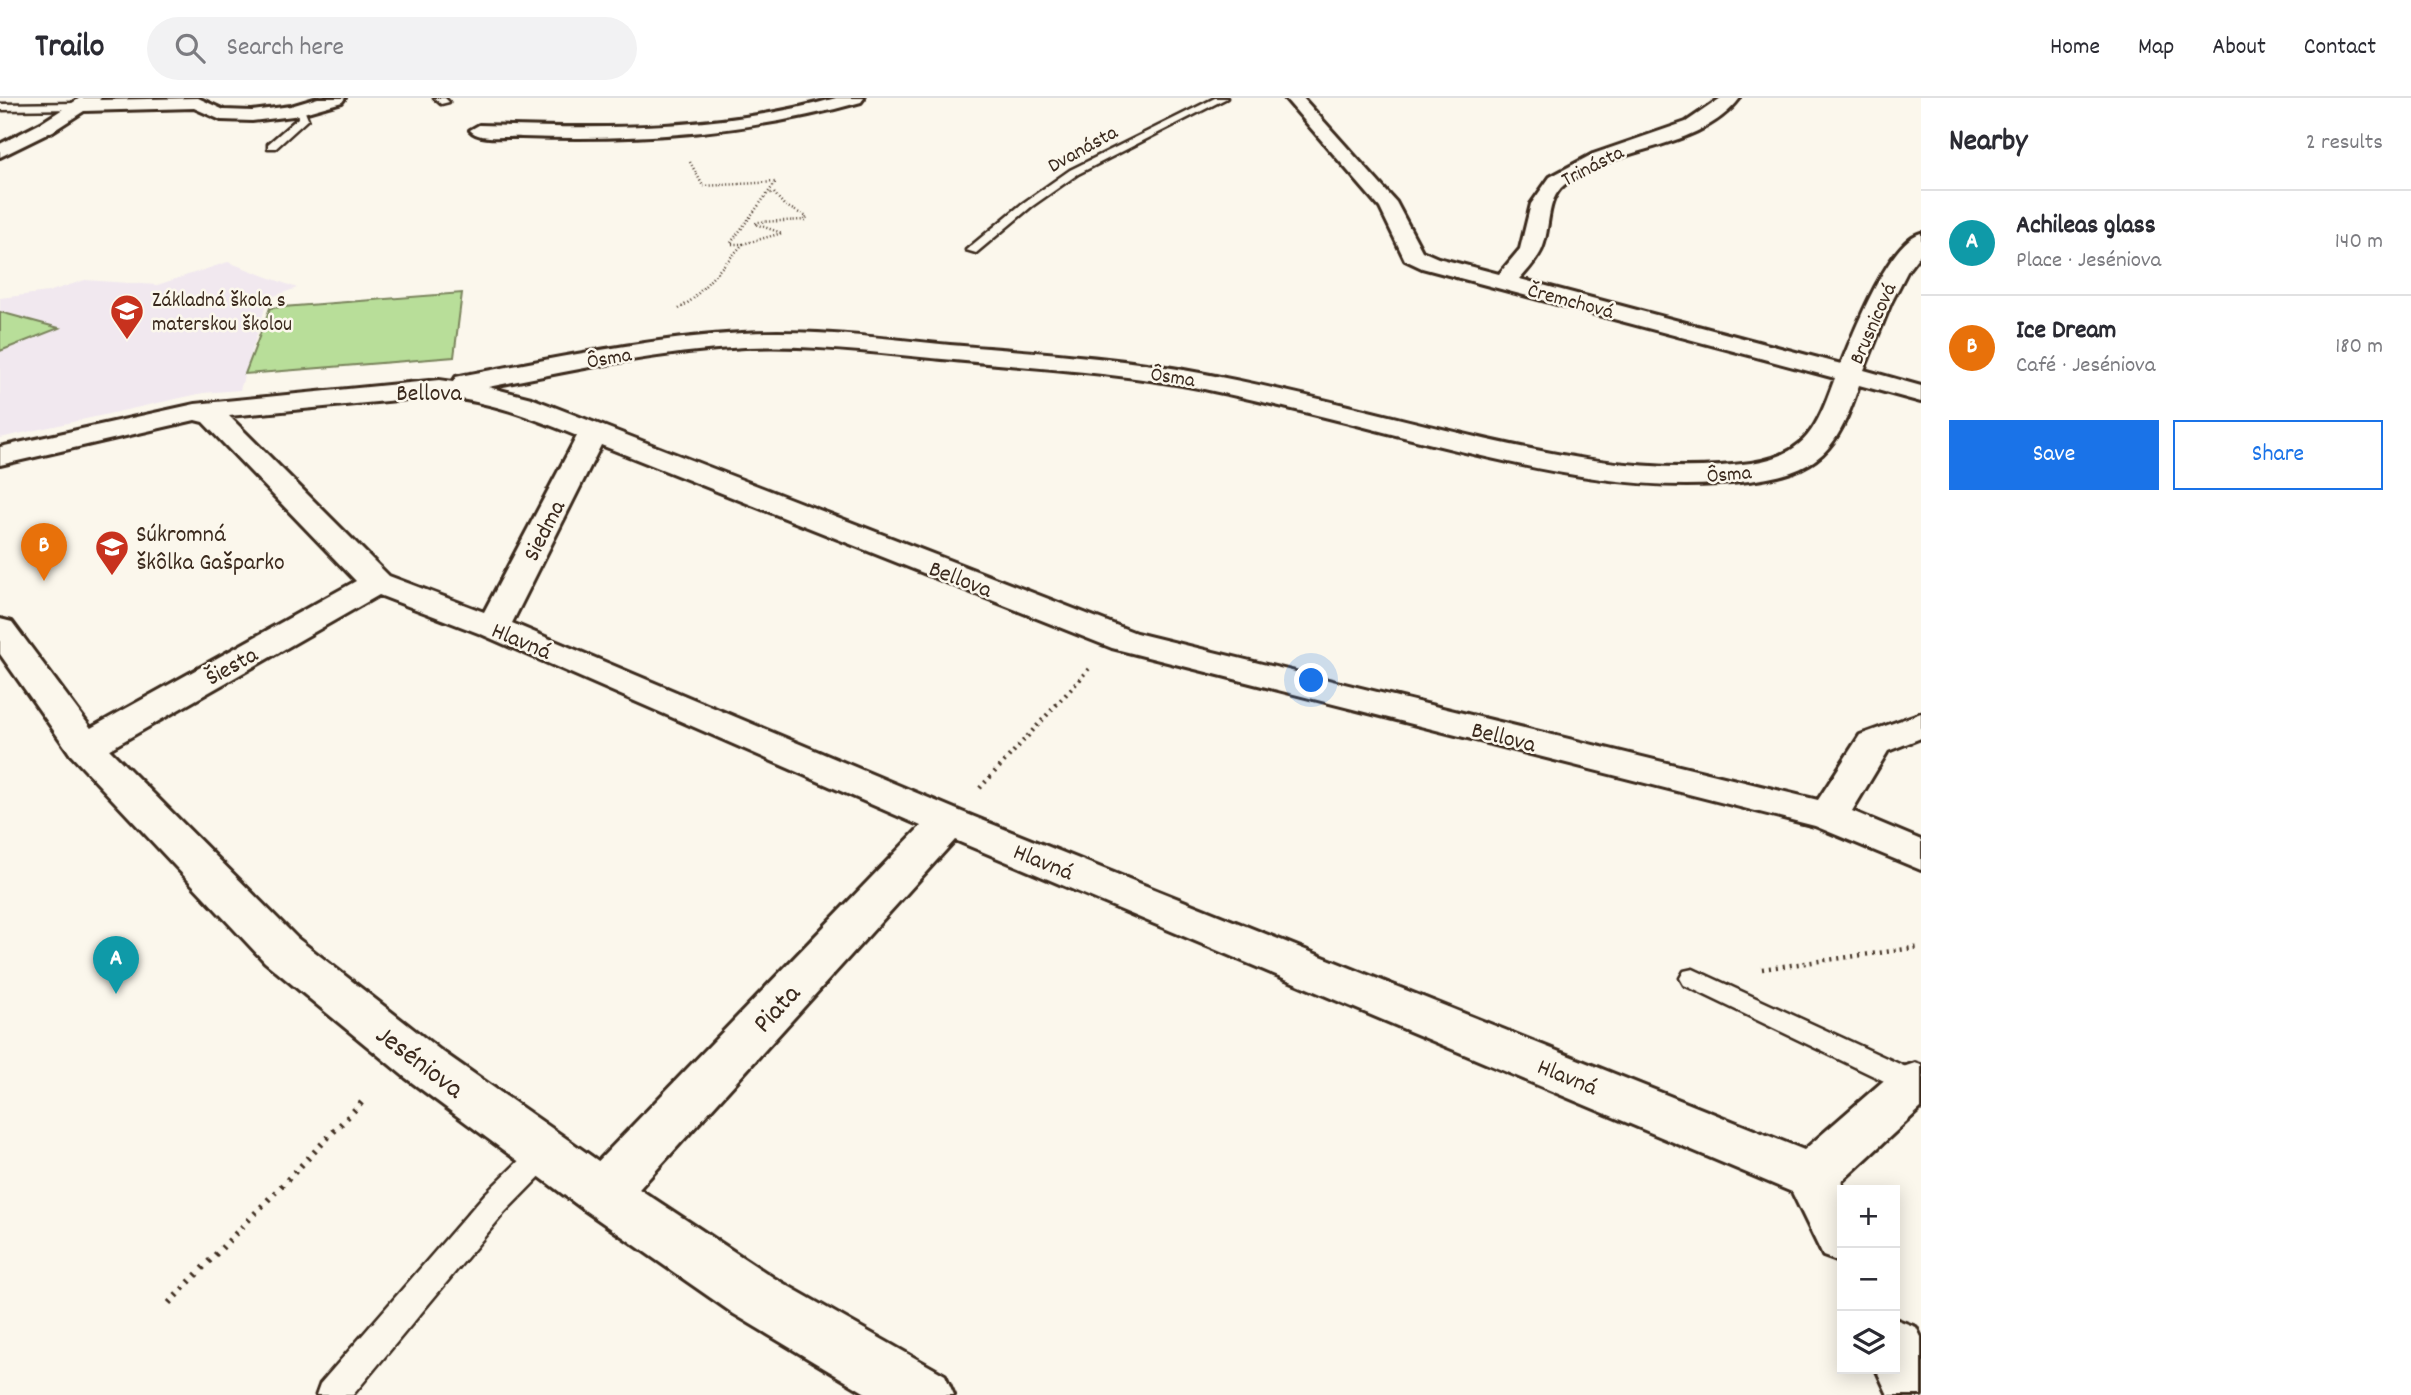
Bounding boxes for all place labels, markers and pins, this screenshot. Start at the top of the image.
place label: Základná škola s materskou školou [152,287,292,341]
school or university icon: Základná škola s materskou školou [108,292,146,341]
place label: Súkromná škôlka Gašparko [136,519,285,581]
pin: B [21,523,67,581]
school or university icon: Súkromná škôlka Gašparko [93,528,131,577]
pin: A [93,936,139,994]

